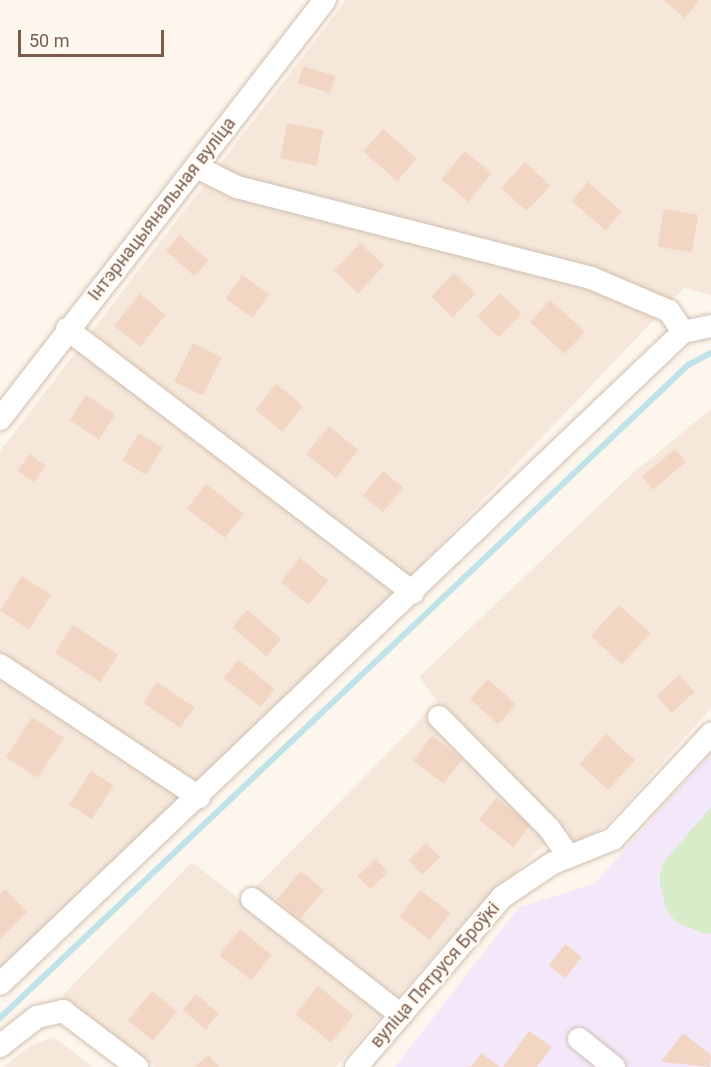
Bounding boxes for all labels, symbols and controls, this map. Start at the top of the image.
scale bar [21,18,166,56]
text: 50 m [29,30,69,51]
street label: Інтэрнацыянальная вуліца [84,113,240,305]
street label: вуліца Пятруся Броўкі [366,898,504,1052]

